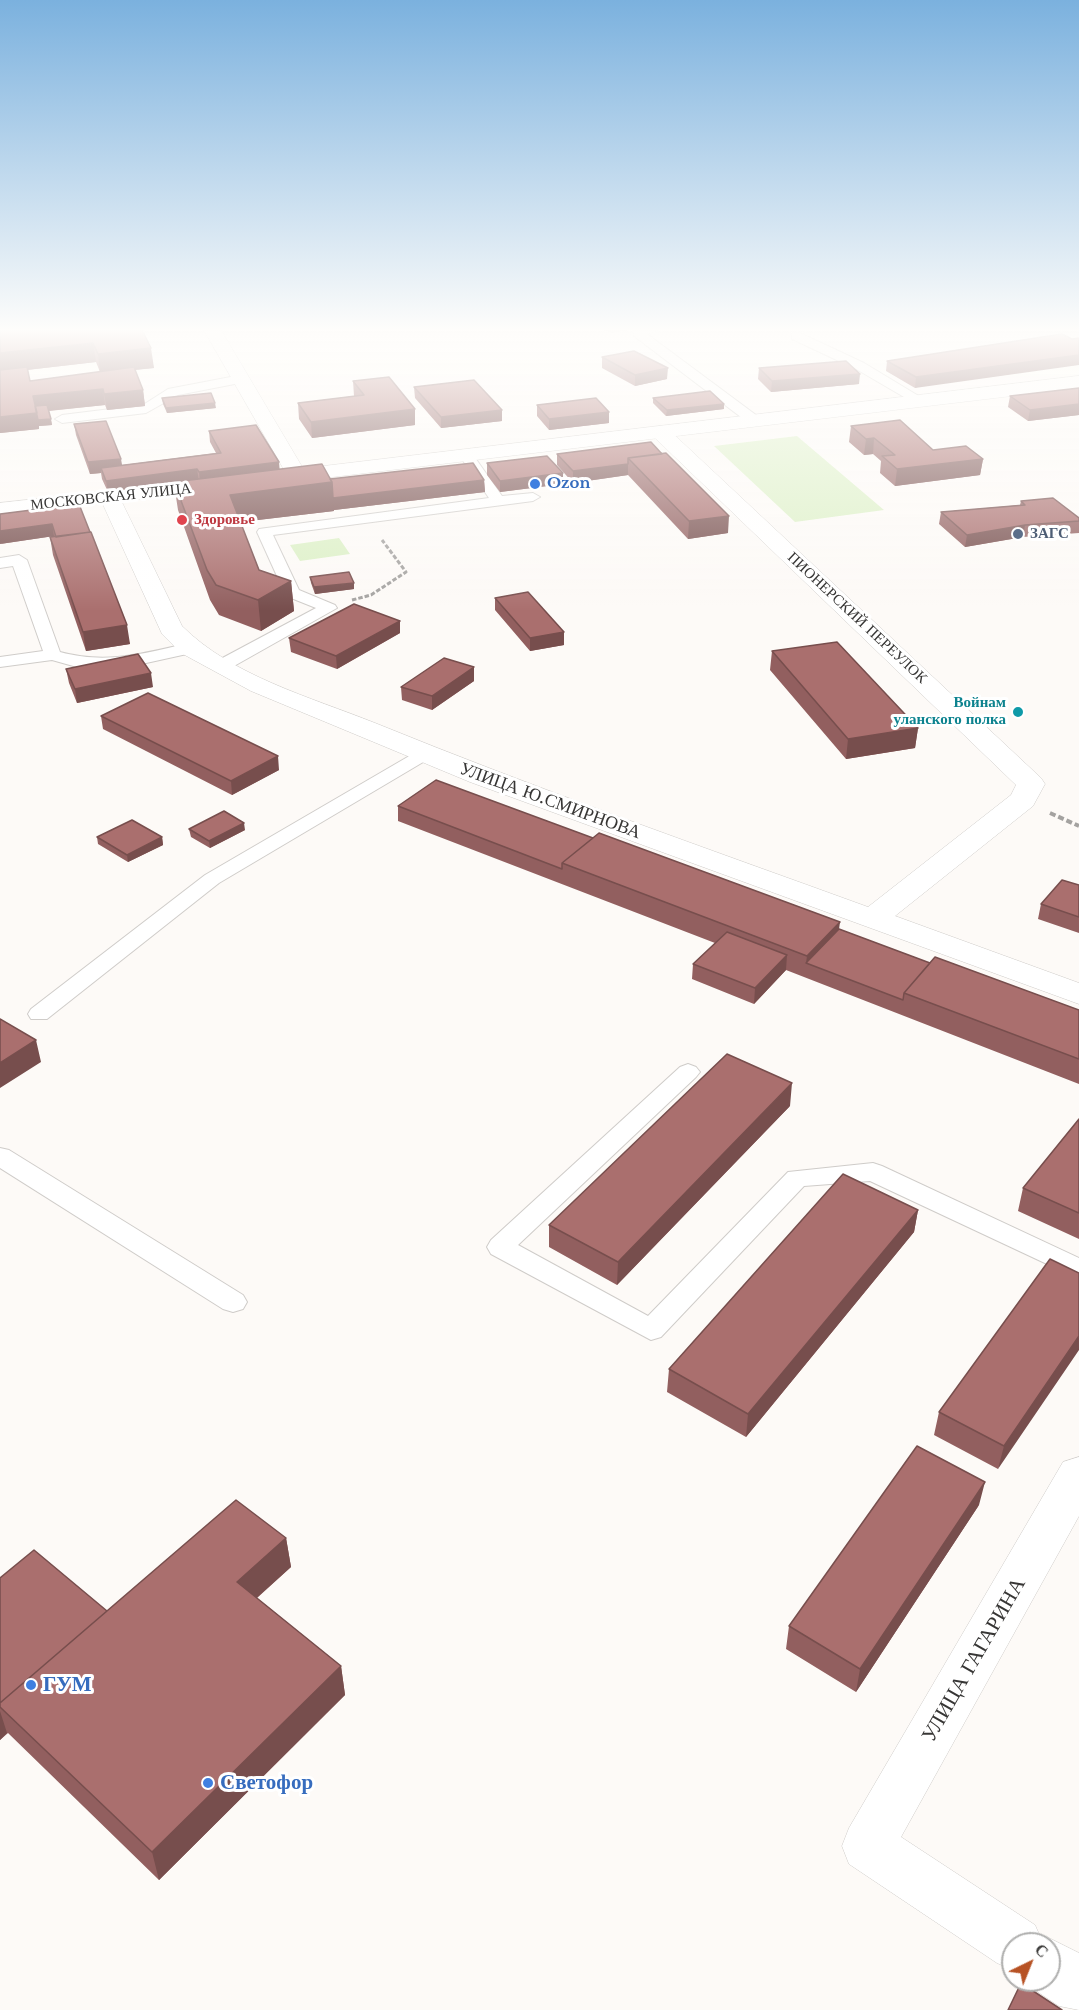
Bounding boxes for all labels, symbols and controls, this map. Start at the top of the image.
place label: Ozon [547,475,590,493]
marker: Ozon [528,477,542,491]
street label: МОСКОВСКАЯ УЛИЦА [30,480,192,514]
place label: Здоровье [194,511,255,529]
marker: Здоровье [175,513,189,527]
place label: ЗАГС [1030,525,1069,543]
marker: ЗАГС [1011,527,1025,541]
street label: ПИОНЕРСКИЙ ПЕРЕУЛОК [783,549,931,687]
place label: Войнам уланского полка [894,694,1006,729]
marker: Войнам уланского полка [1011,705,1025,719]
street label: УЛИЦА Ю.СМИРНОВА [456,758,644,844]
street label: УЛИЦА ГАГАРИНА [917,1573,1031,1747]
place label: ГУМ [43,1672,92,1698]
marker: ГУМ [24,1678,38,1692]
place label: Светофор [220,1770,313,1796]
marker: Светофор [201,1776,215,1790]
north arrow [1001,1932,1061,1992]
text: С [1031,1939,1053,1962]

